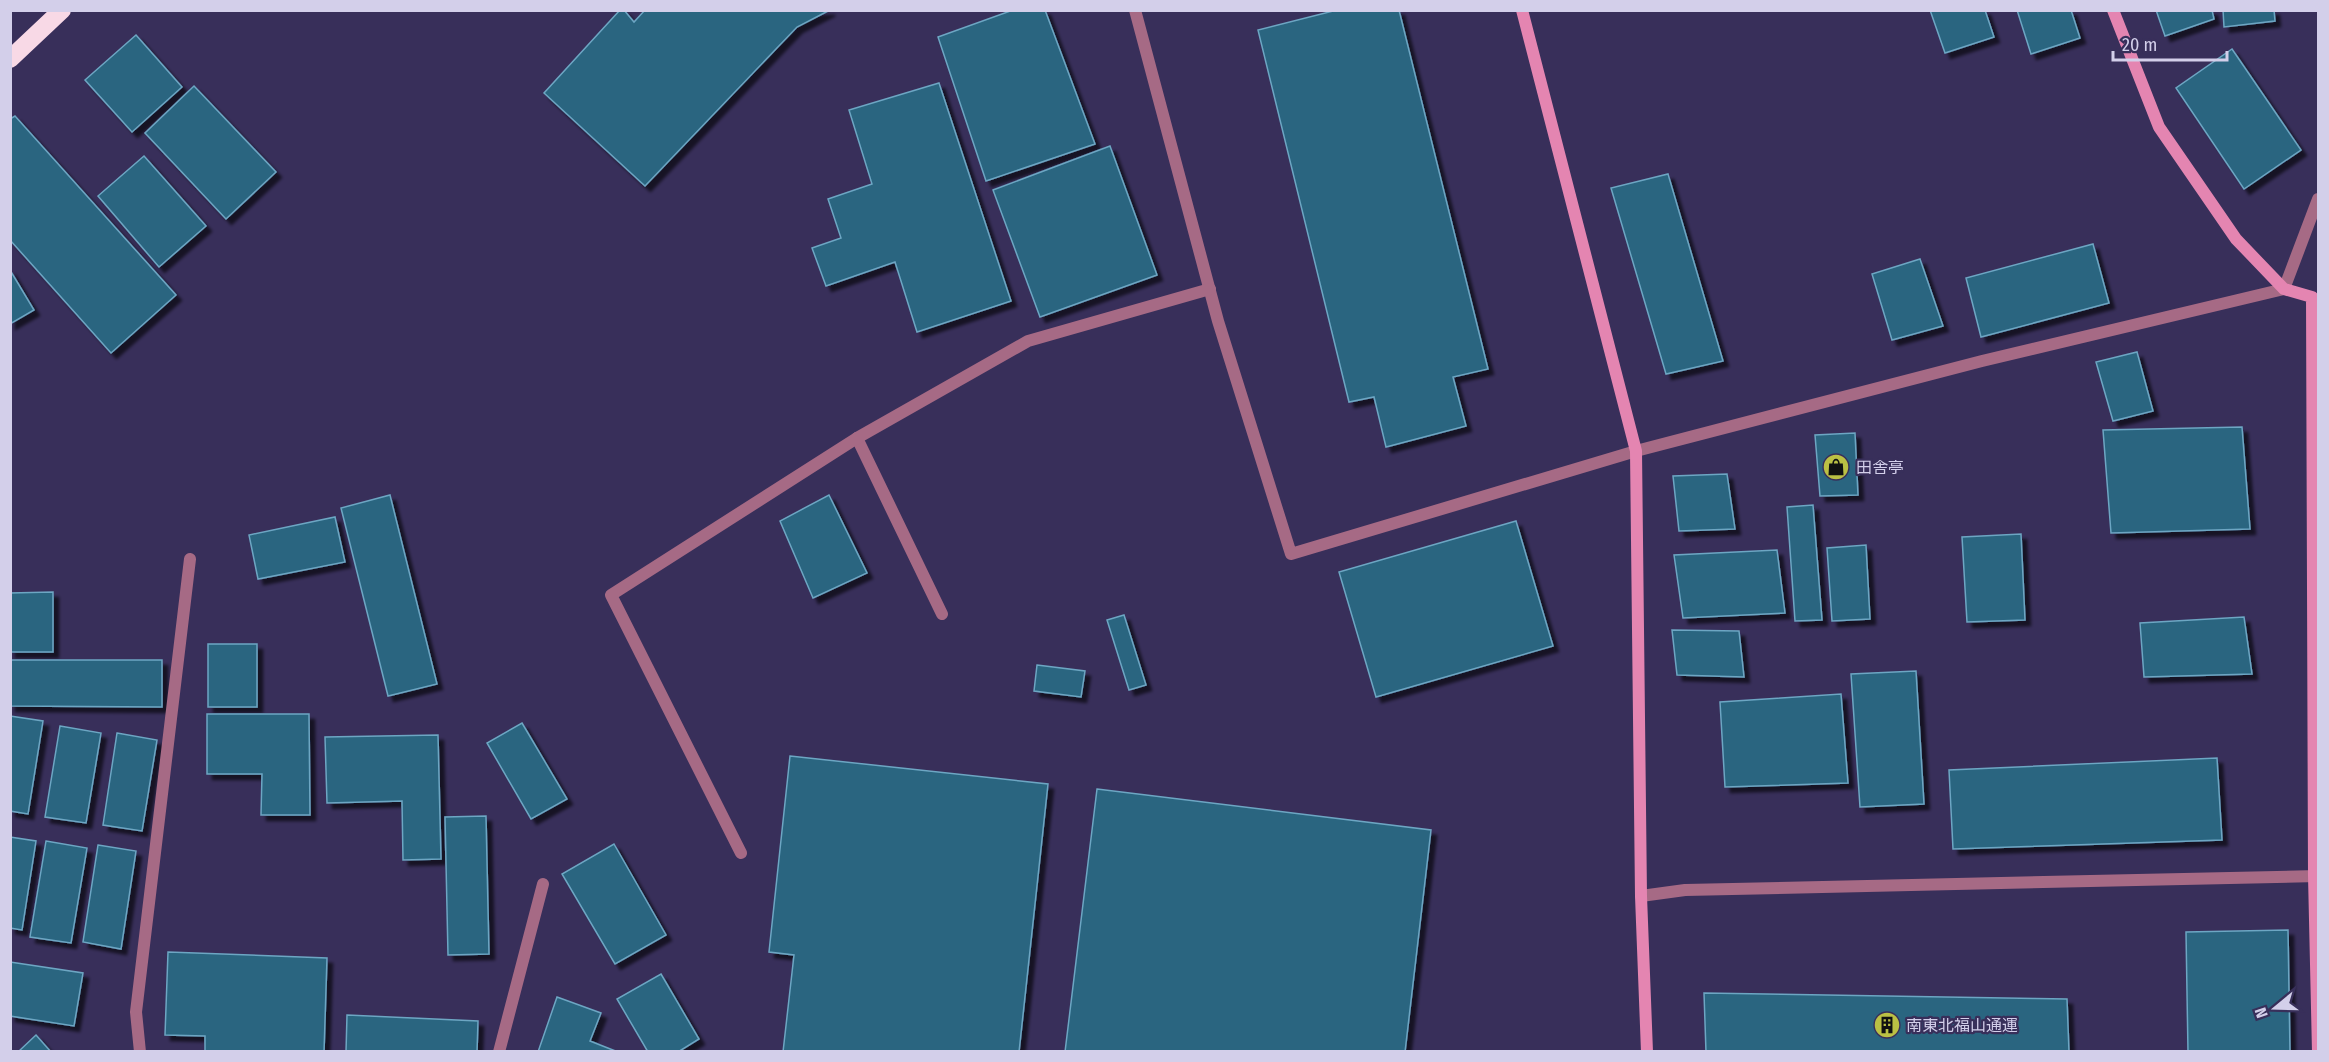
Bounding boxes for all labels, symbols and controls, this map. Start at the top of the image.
scale bar [2113,24,2227,62]
text: 20 m [2122,34,2157,56]
shop icon: 田舎亭 [1821,452,1851,482]
place label: 田舎亭 [1856,458,1904,477]
north arrow [2245,978,2305,1038]
text: N [2251,1005,2272,1020]
building icon: 南東北福山通運 [1872,1010,1902,1040]
place label: 南東北福山通運 [1906,1016,2018,1035]

